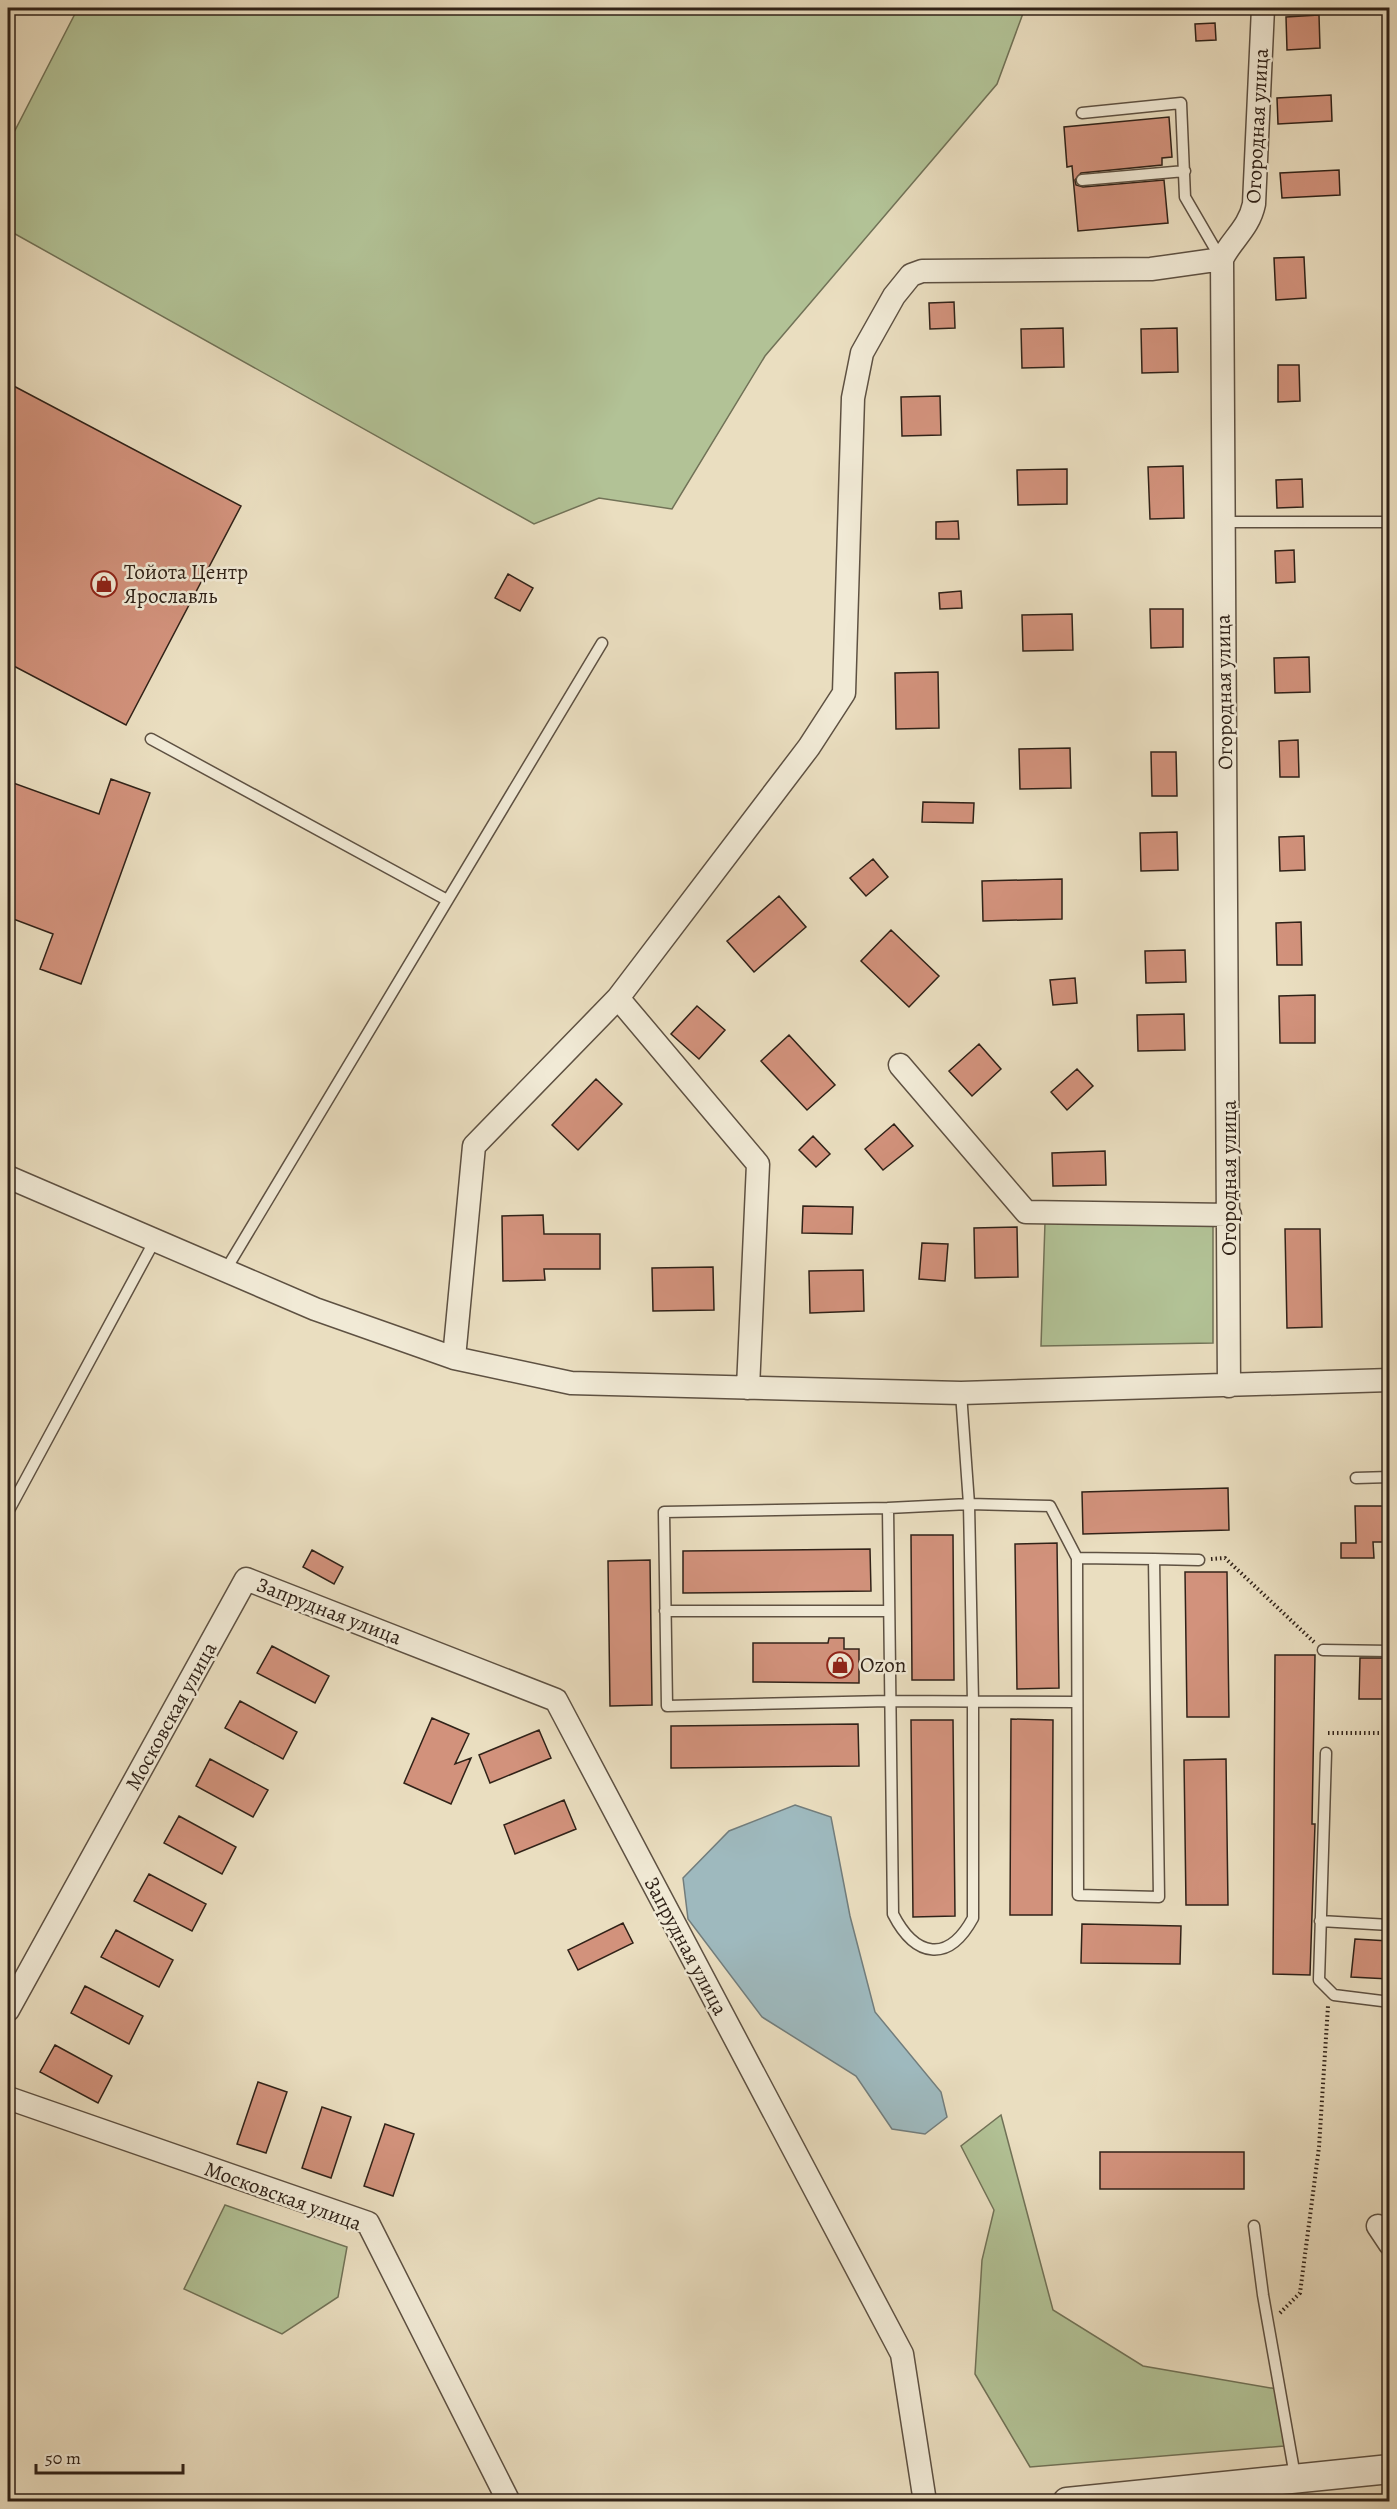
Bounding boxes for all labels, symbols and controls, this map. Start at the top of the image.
street label: Огородная улица [1239,47,1275,204]
place label: Тойота Центр Ярославль [124,558,248,610]
shop icon: Тойота Центр Ярославль [89,569,119,599]
street label: Огородная улица [1209,614,1239,770]
street label: Огородная улица [1215,1100,1243,1256]
street label: Запрудная улица [253,1571,406,1652]
street label: Московская улица [119,1637,223,1795]
shop icon: Ozon [825,1650,855,1680]
place label: Ozon [860,1651,906,1679]
street label: Запрудная улица [638,1872,734,2020]
street label: Московская улица [201,2155,366,2238]
scale bar [36,2437,183,2475]
text: 50 m [45,2446,81,2470]

